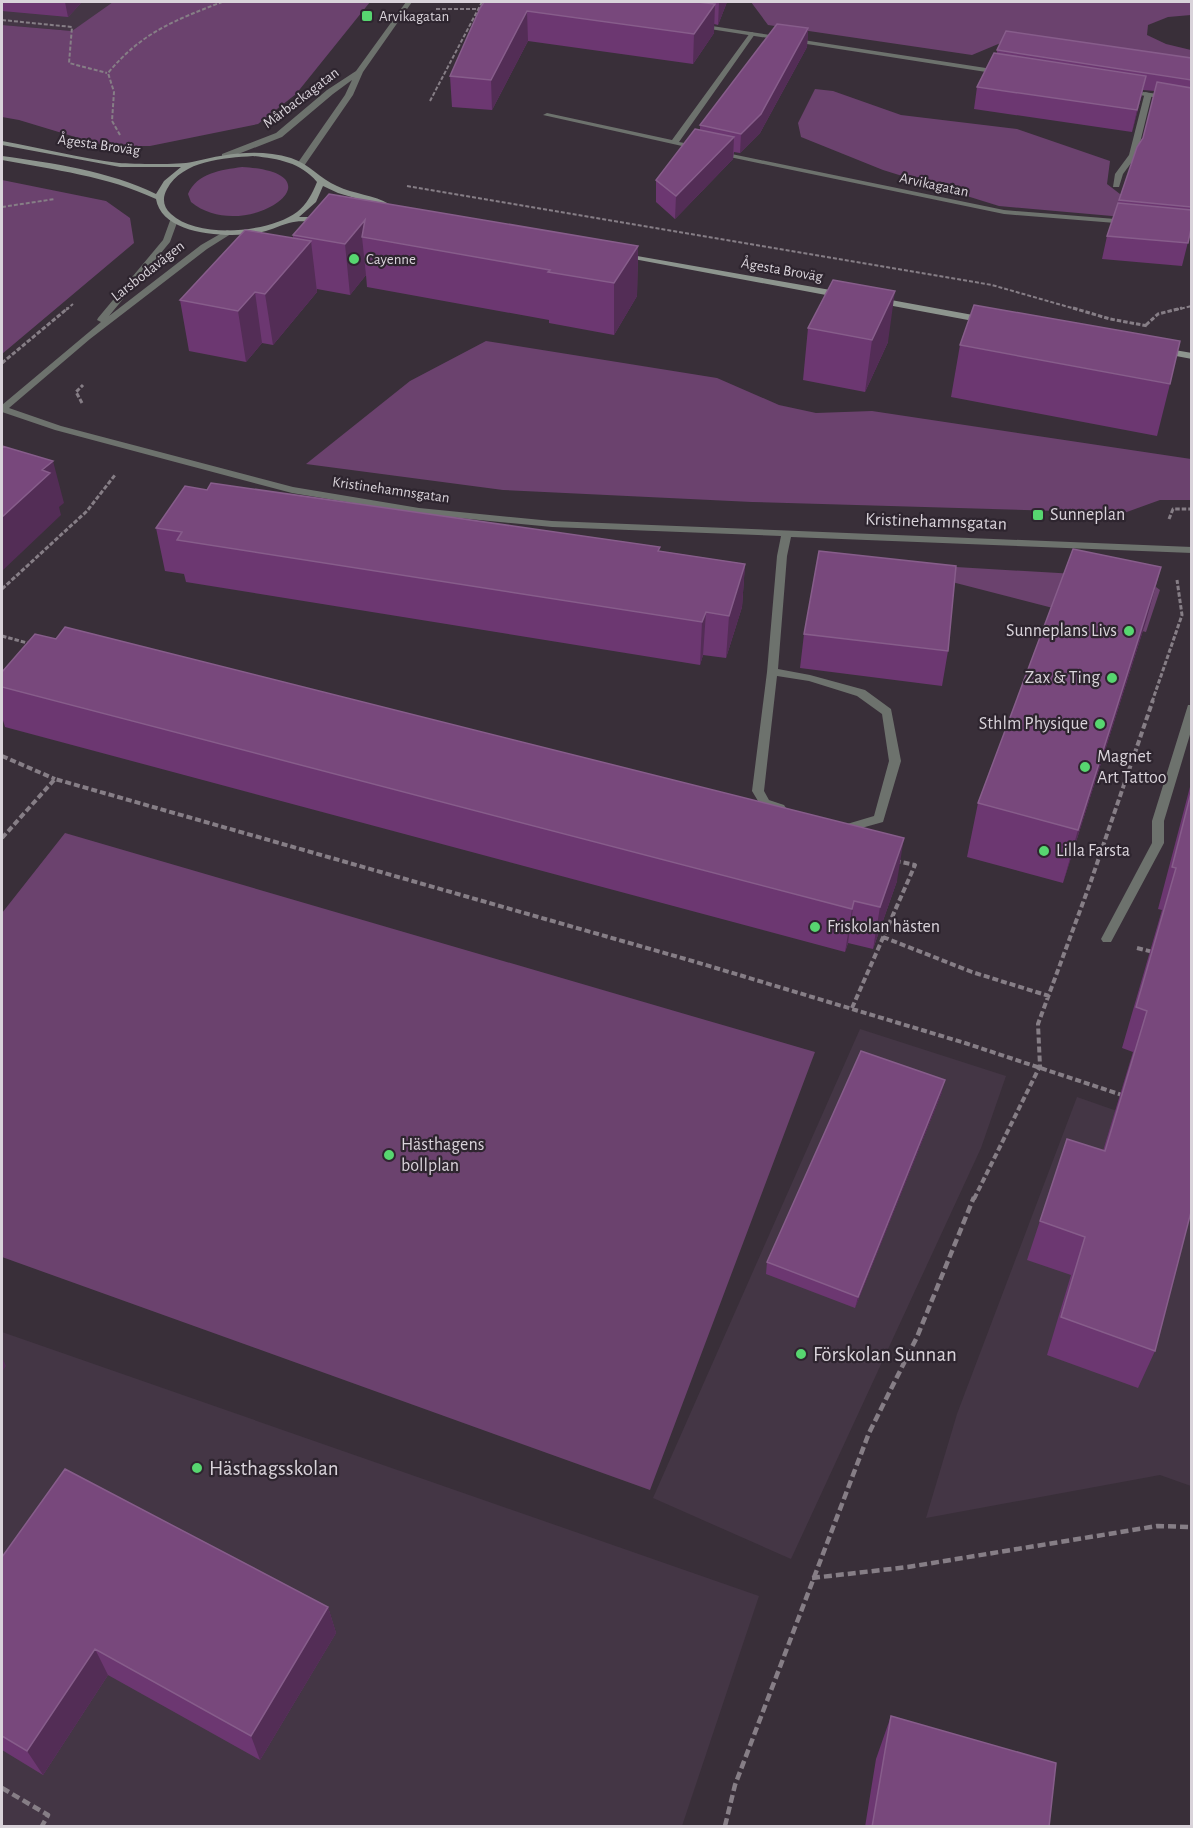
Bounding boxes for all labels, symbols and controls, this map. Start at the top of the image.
marker: Arvikagatan [360,9,374,23]
place label: Arvikagatan [379,9,449,24]
street label: Mårbackagatan [260,65,342,131]
street label: Ågesta Broväg [57,131,142,158]
street label: Arvikagatan [898,170,970,200]
street label: Larsbodavägen [109,238,187,304]
marker: Cayenne [347,252,361,266]
place label: Cayenne [366,252,416,267]
street label: Ågesta Broväg [740,254,825,285]
street label: Kristinehamnsgatan [331,474,451,506]
place label: Sunneplan [1050,506,1125,524]
marker: Sunneplan [1031,508,1045,522]
street label: Kristinehamnsgatan [865,511,1007,533]
place label: Sunneplans Livs [1006,622,1117,640]
marker: Sunneplans Livs [1122,624,1136,638]
place label: Zax & Ting [1025,669,1100,687]
marker: Zax & Ting [1105,671,1119,685]
place label: Sthlm Physique [979,715,1088,733]
marker: Sthlm Physique [1093,717,1107,731]
place label: Magnet Art Tattoo [1097,748,1167,787]
marker: Magnet Art Tattoo [1078,760,1092,774]
place label: Lilla Farsta [1056,842,1130,860]
marker: Lilla Farsta [1037,844,1051,858]
place label: Friskolan hästen [827,918,940,936]
marker: Friskolan hästen [808,920,822,934]
place label: Hästhagens bollplan [401,1136,484,1175]
marker: Hästhagens bollplan [382,1148,396,1162]
place label: Förskolan Sunnan [813,1344,957,1365]
marker: Förskolan Sunnan [794,1347,808,1361]
place label: Hästhagsskolan [209,1458,339,1479]
marker: Hästhagsskolan [190,1461,204,1475]

